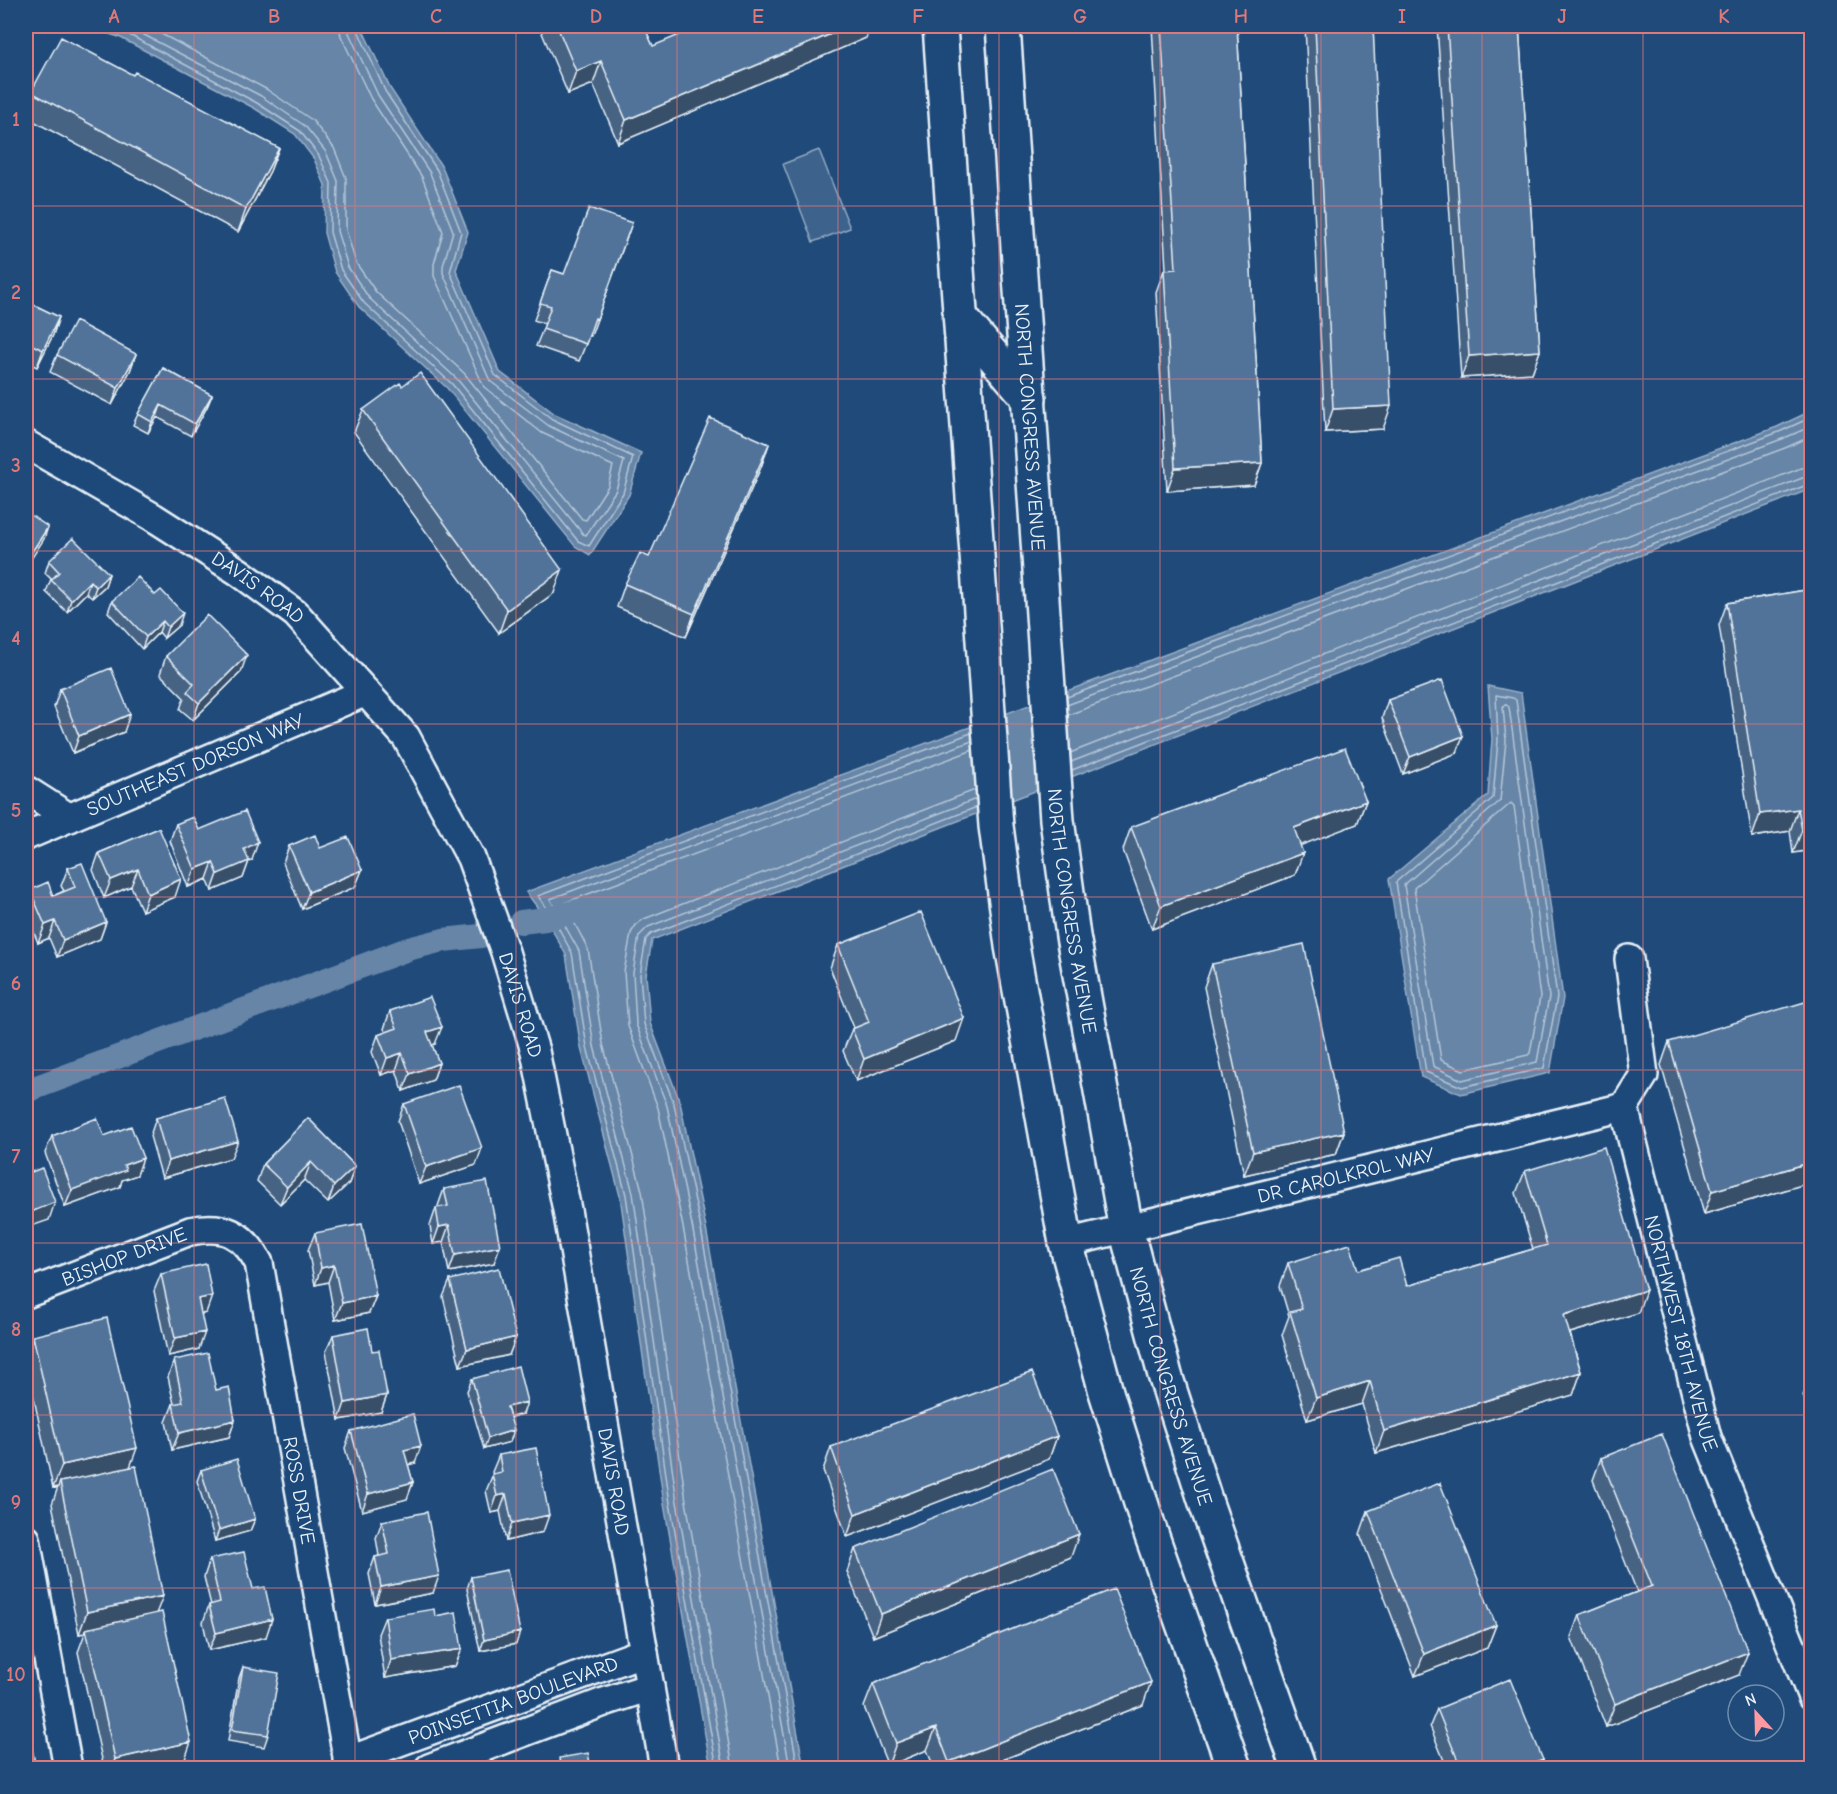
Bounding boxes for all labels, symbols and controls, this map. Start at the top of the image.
text: A [108,5,120,28]
text: B [268,5,280,28]
text: C [430,5,442,28]
text: D [590,5,602,28]
text: E [752,5,764,28]
text: F [912,5,924,28]
text: G [1073,5,1087,28]
text: H [1234,5,1248,28]
text: I [1398,5,1406,28]
text: J [1557,5,1567,28]
text: K [1718,5,1730,28]
text: 1 [12,108,20,131]
text: 2 [11,281,21,304]
street label: NORTH CONGRESS AVENUE [1010,303,1050,551]
text: 3 [11,454,21,477]
street label: DAVIS ROAD [207,547,309,628]
text: 4 [11,627,21,650]
street label: SOUTHEAST DORSON WAY [83,708,308,821]
street label: NORTH CONGRESS AVENUE [1043,788,1101,1035]
text: 5 [11,799,21,822]
street label: DAVIS ROAD [494,950,547,1060]
text: 6 [11,972,21,995]
street label: DR CAROLKROL WAY [1255,1143,1437,1208]
text: 7 [12,1145,21,1168]
street label: NORTHWEST 18TH AVENUE [1640,1213,1723,1455]
street label: BISHOP DRIVE [59,1222,190,1291]
street label: NORTH CONGRESS AVENUE [1125,1264,1217,1508]
text: 8 [11,1318,21,1341]
street label: DAVIS ROAD [593,1426,634,1537]
street label: ROSS DRIVE [278,1435,320,1546]
text: 9 [11,1491,21,1514]
street label: POINSETTIA BOULEVARD [405,1651,621,1750]
text: 10 [6,1663,26,1686]
north arrow [1726,1683,1786,1743]
text: N [1743,1690,1759,1710]

